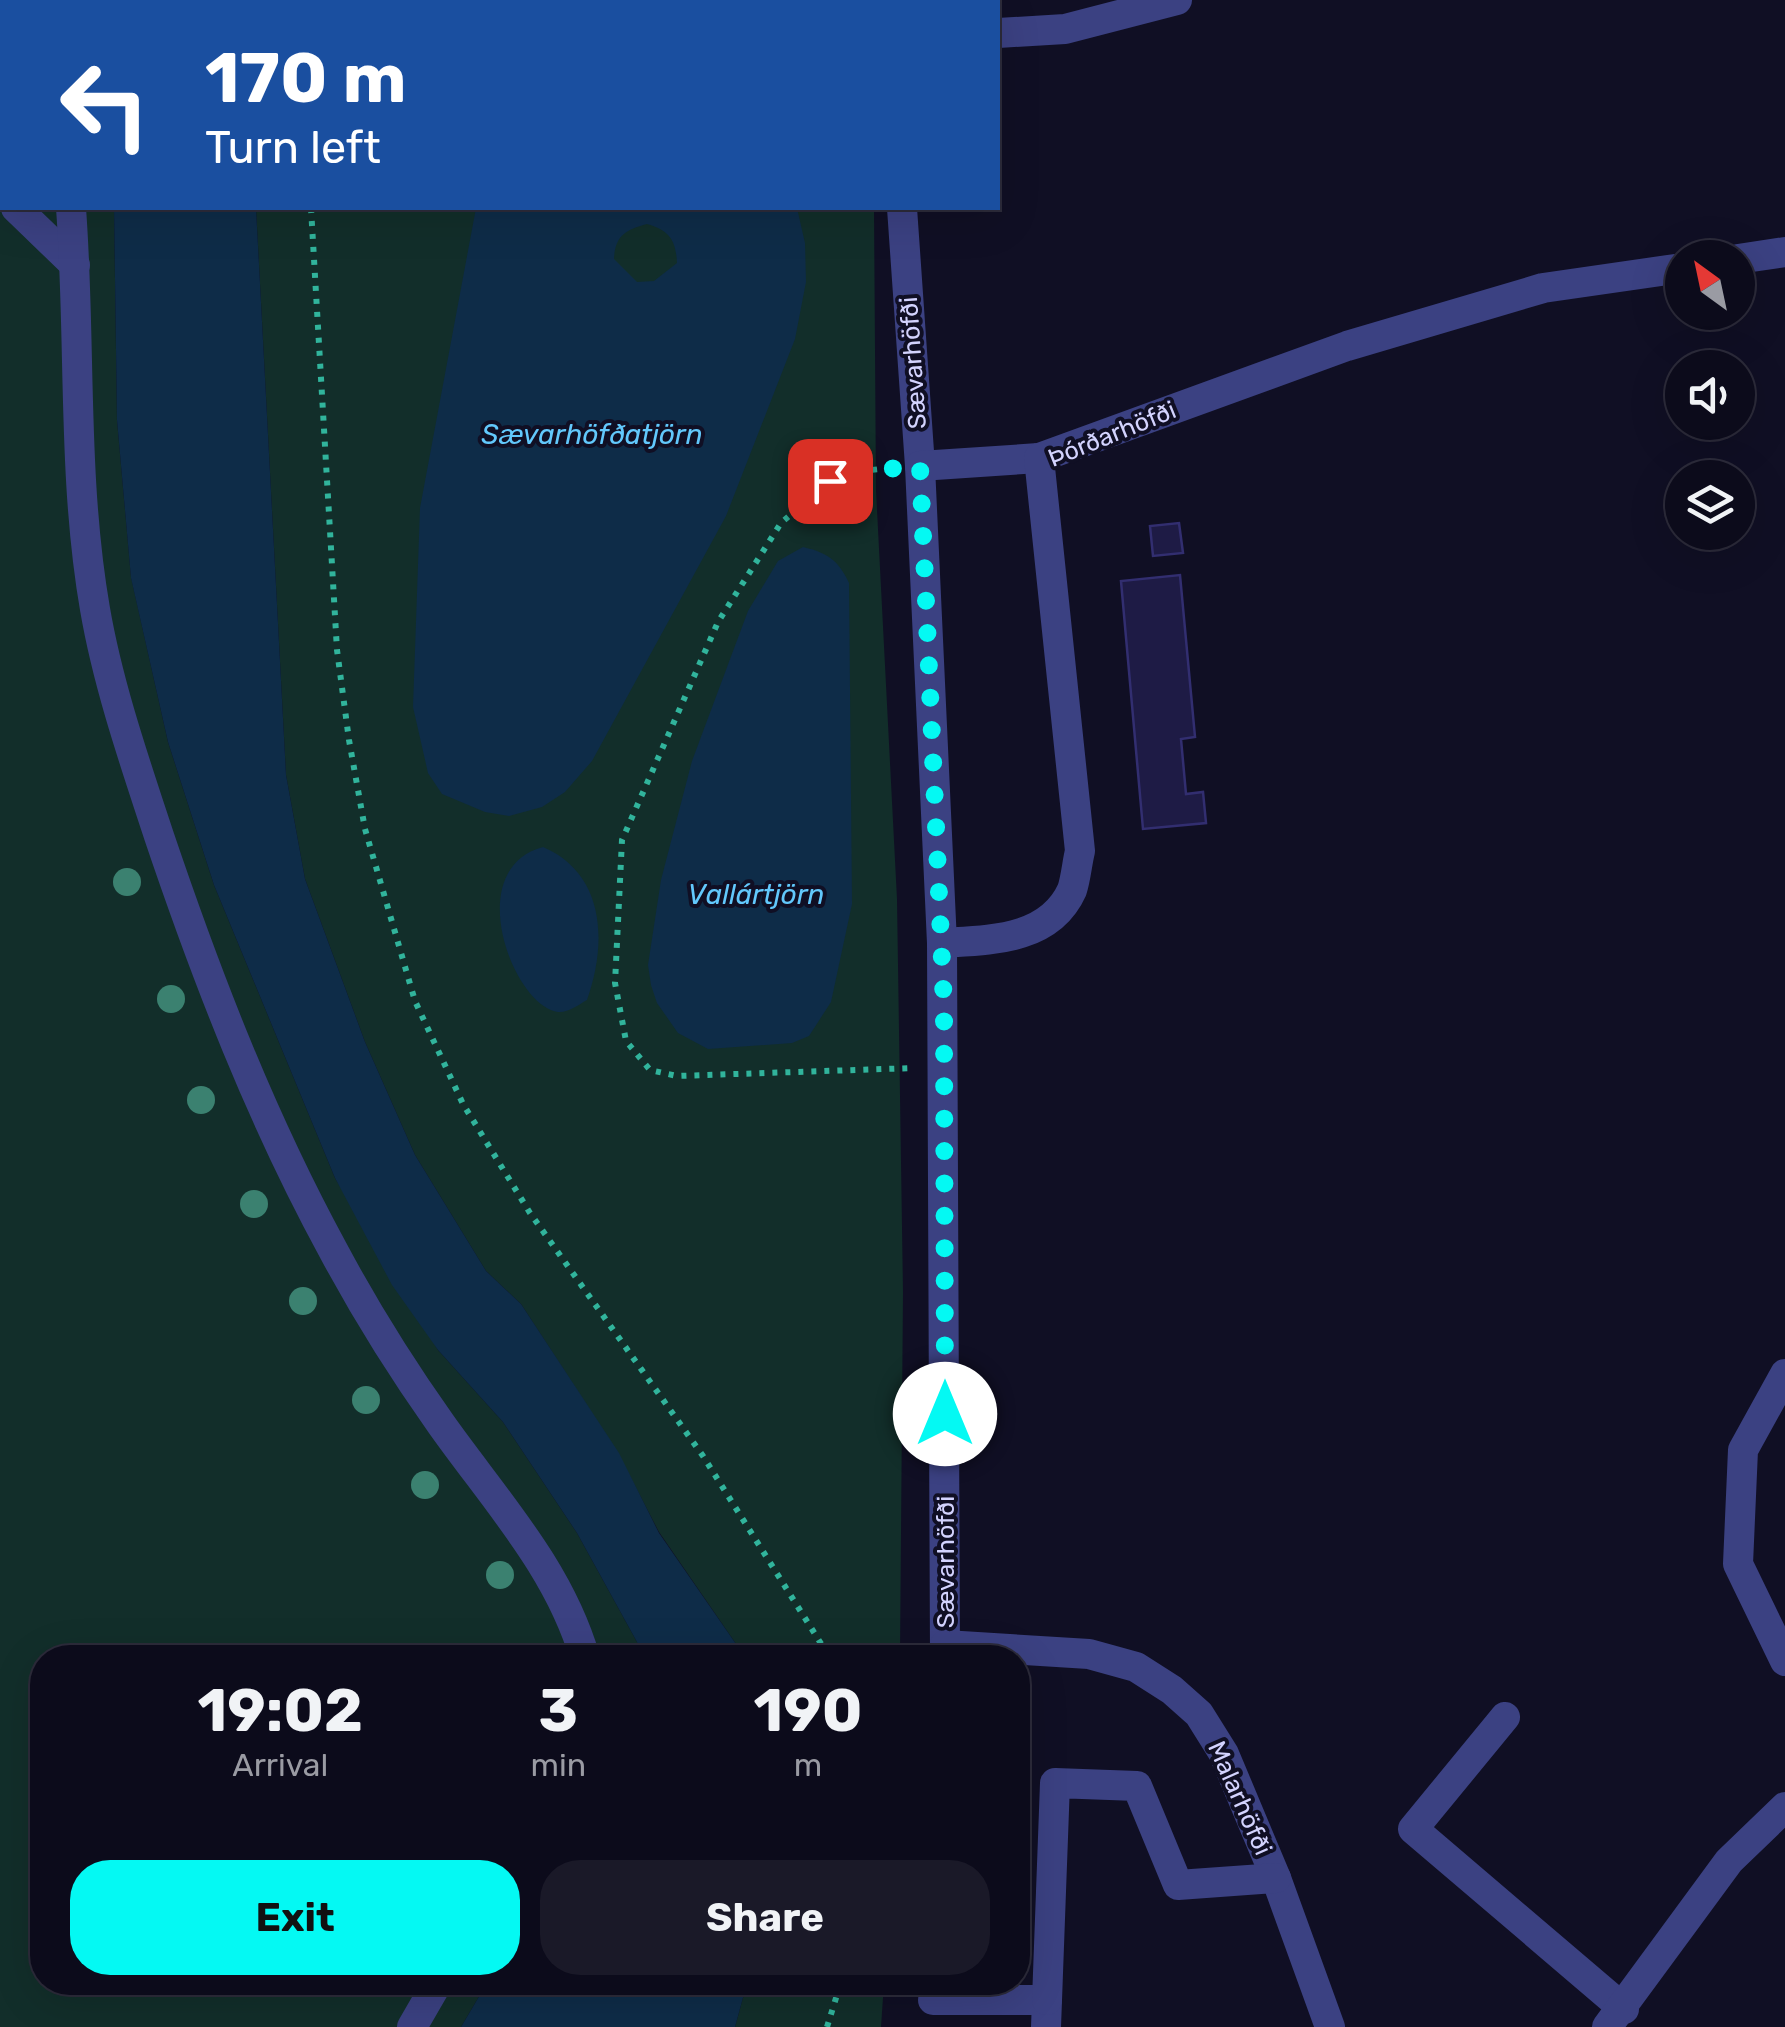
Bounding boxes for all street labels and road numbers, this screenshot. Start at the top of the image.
street label: Sævarhöfði [894,296,932,430]
street label: Þórðarhöfði [1044,395,1180,473]
street label: Sævarhöfði [931,1496,960,1628]
street label: Malarhöfði [1202,1737,1278,1859]

